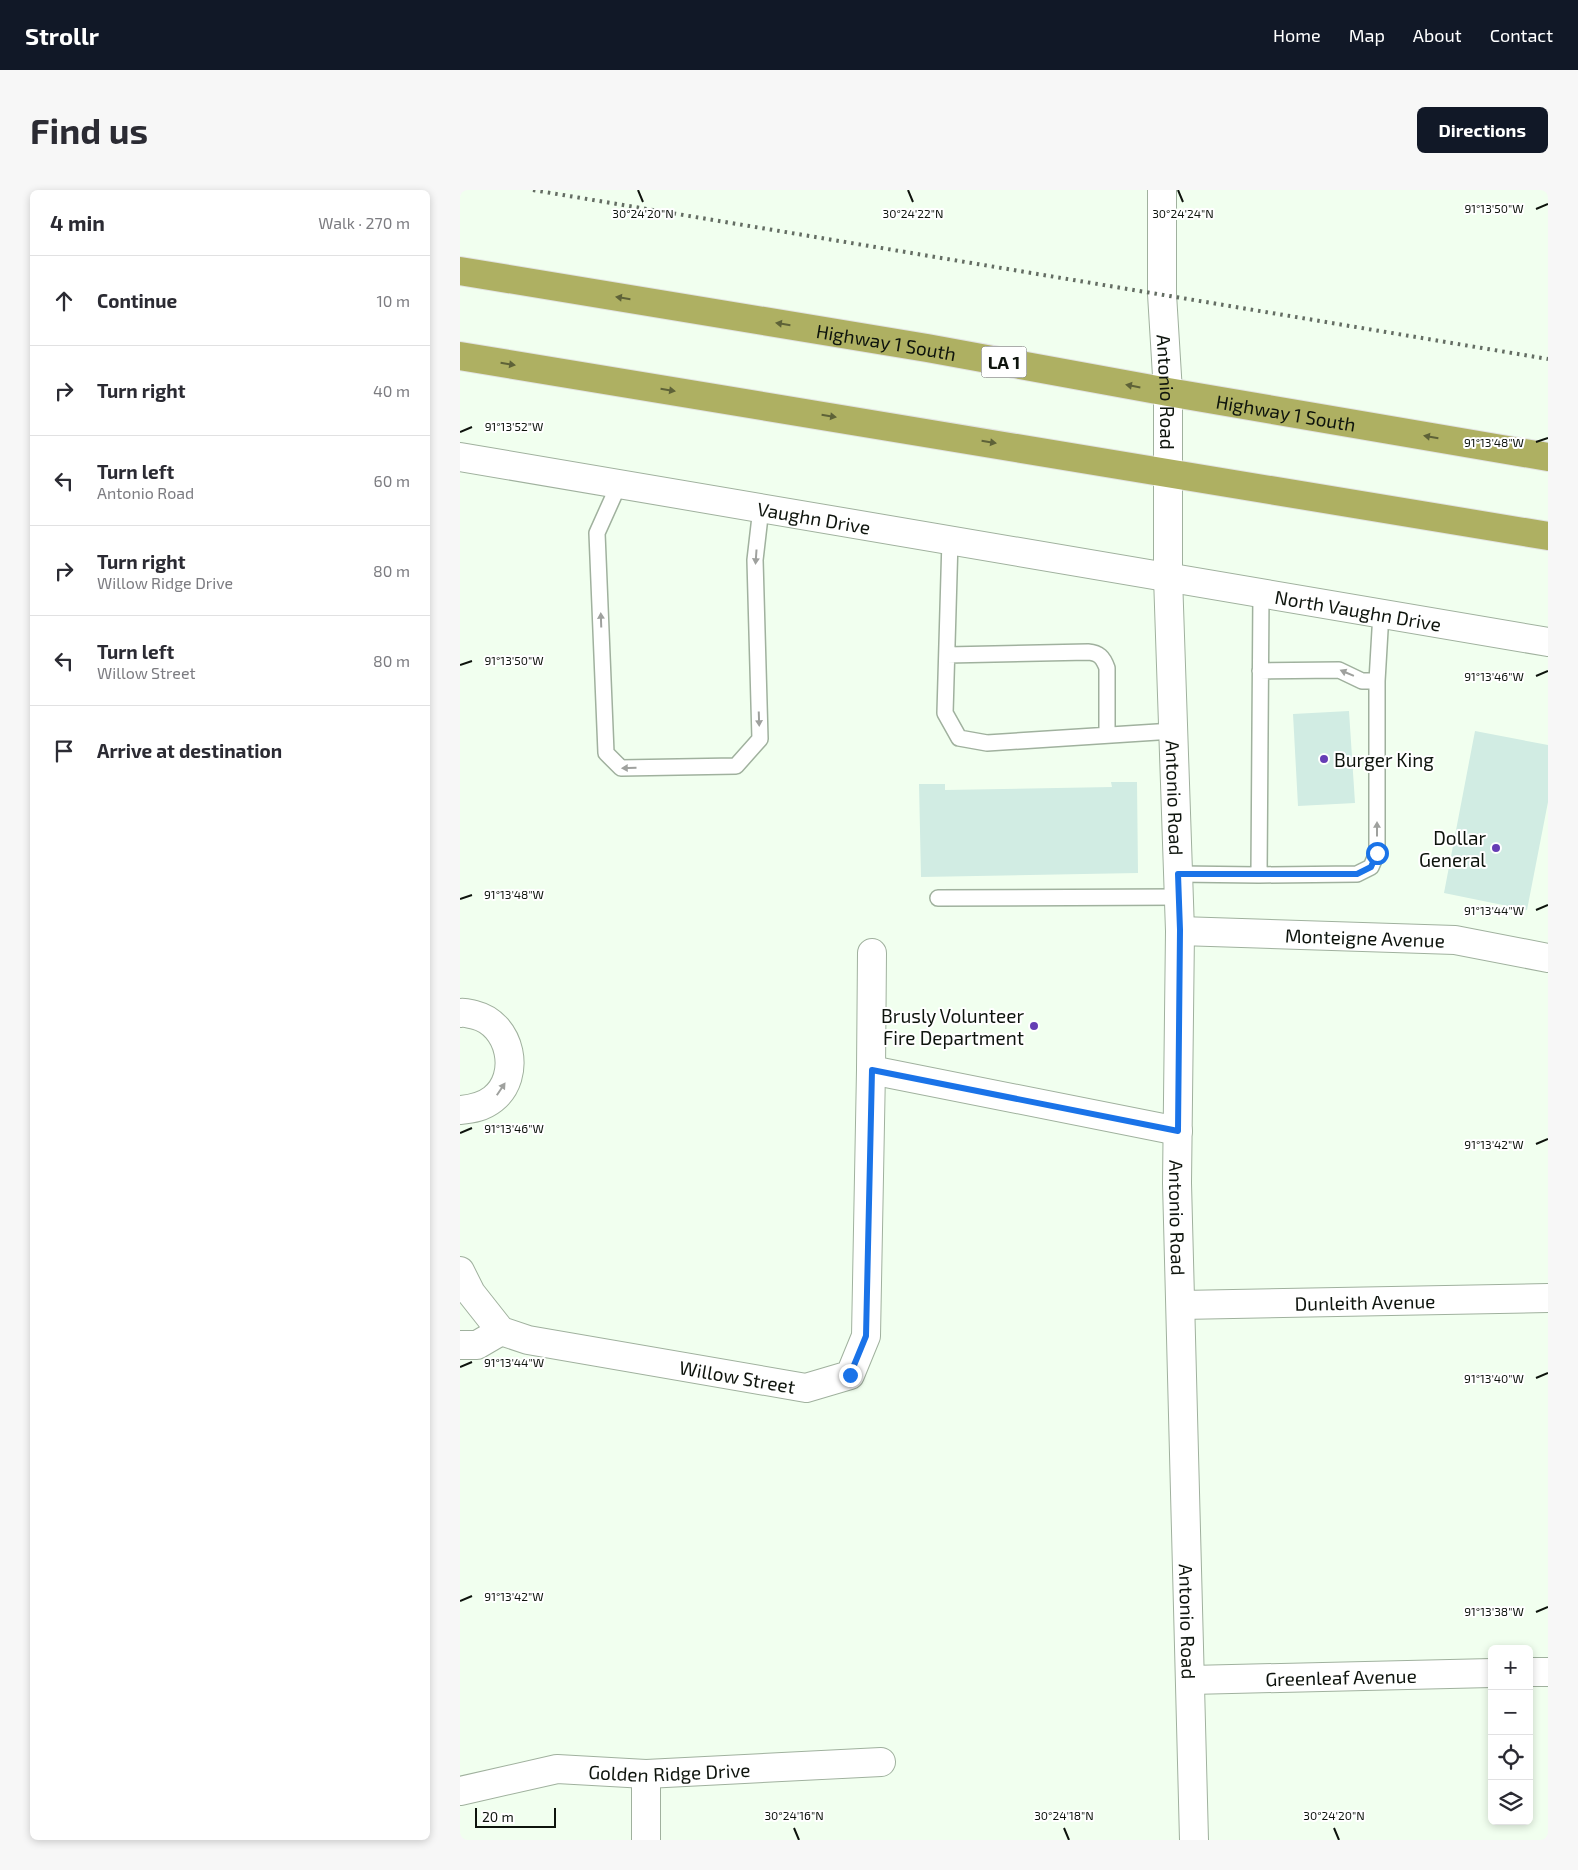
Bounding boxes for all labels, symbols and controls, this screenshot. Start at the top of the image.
text: Strollr [25,21,99,50]
text: Home [1273,24,1321,46]
text: Map [1349,24,1385,46]
text: About [1413,24,1462,46]
text: Contact [1490,24,1553,46]
button: Directions [1417,107,1548,153]
text: Find us [30,109,148,151]
text: 91°13'50"W [1464,201,1524,215]
text: 30°24'20"N [612,206,674,220]
text: 30°24'22"N [882,206,944,220]
text: 30°24'24"N [1152,206,1214,220]
text: 4 min [50,210,105,235]
text: Walk · 270 m [318,213,410,232]
icon: ahead [50,287,78,315]
text: Continue [97,289,177,312]
text: 10 m [376,291,410,310]
one-way arrow [615,293,631,301]
street label: Highway 1 South [815,318,958,365]
one-way arrow [775,320,791,328]
street label: Antonio Road [1153,333,1180,450]
road number: LA 1 [982,346,1026,378]
one-way arrow [500,360,516,368]
icon: right [50,377,78,405]
text: Turn right [97,379,185,402]
text: 40 m [373,381,410,400]
one-way arrow [1124,381,1140,389]
one-way arrow [661,386,677,394]
street label: Highway 1 South [1214,389,1358,435]
one-way arrow [821,413,837,421]
text: 91°13'52"W [485,419,543,433]
one-way arrow [1423,433,1439,441]
text: 91°13'48"W [1464,435,1524,449]
one-way arrow [982,439,998,447]
text: Turn left [97,460,174,483]
icon: left [50,467,78,495]
text: 60 m [374,471,410,490]
text: Antonio Road [97,483,194,502]
street label: Vaughn Drive [756,496,872,538]
one-way arrow [751,549,759,565]
text: Turn right [97,550,185,573]
icon: right [50,557,78,585]
text: 80 m [373,561,410,580]
text: Willow Ridge Drive [97,573,233,592]
street label: North Vaughn Drive [1273,584,1443,635]
one-way arrow [596,612,604,628]
text: Turn left [97,640,174,663]
icon: left [50,647,78,675]
text: 80 m [373,651,410,670]
text: 91°13'50"W [484,653,544,667]
text: Willow Street [97,663,196,682]
one-way arrow [1340,669,1354,677]
text: 91°13'46"W [1464,669,1524,683]
one-way arrow [756,711,764,727]
icon: arrive [50,737,78,765]
text: Arrive at destination [97,739,282,762]
street label: Antonio Road [1162,740,1189,856]
place label: Burger King [1334,748,1434,771]
marker: Burger King [1318,753,1330,765]
one-way arrow [621,764,637,772]
one-way arrow [1373,820,1381,836]
place label: Dollar General [1419,826,1486,871]
route start [1366,842,1389,865]
marker: Dollar General [1490,842,1502,854]
text: 91°13'48"W [484,887,544,901]
text: 91°13'44"W [1464,903,1524,917]
street label: Monteigne Avenue [1285,923,1445,951]
place label: Brusly Volunteer Fire Department [881,1004,1024,1049]
marker: Brusly Volunteer Fire Department [1028,1020,1040,1032]
one-way arrow [496,1082,506,1095]
text: 91°13'46"W [484,1121,544,1135]
text: 91°13'42"W [1464,1137,1524,1151]
street label: Antonio Road [1165,1160,1191,1276]
street label: Dunleith Avenue [1294,1289,1436,1314]
text: 91°13'44"W [484,1355,544,1369]
street label: Willow Street [678,1355,797,1397]
route end [839,1364,862,1387]
text: 91°13'40"W [1464,1371,1524,1385]
street label: Antonio Road [1175,1563,1201,1679]
text: 91°13'42"W [484,1589,544,1603]
text: 91°13'38"W [1464,1604,1524,1618]
map controls [1488,1645,1533,1825]
button: + [1488,1645,1533,1690]
street label: Greenleaf Avenue [1265,1663,1417,1690]
button: − [1488,1690,1533,1735]
button: locate [1488,1735,1533,1780]
street label: Golden Ridge Drive [588,1757,751,1786]
button: layers [1488,1780,1533,1825]
scale bar [475,1805,556,1828]
text: 20 m [482,1808,514,1825]
text: 30°24'16"N [764,1808,824,1822]
text: 30°24'18"N [1034,1808,1094,1822]
text: 30°24'20"N [1303,1808,1365,1822]

